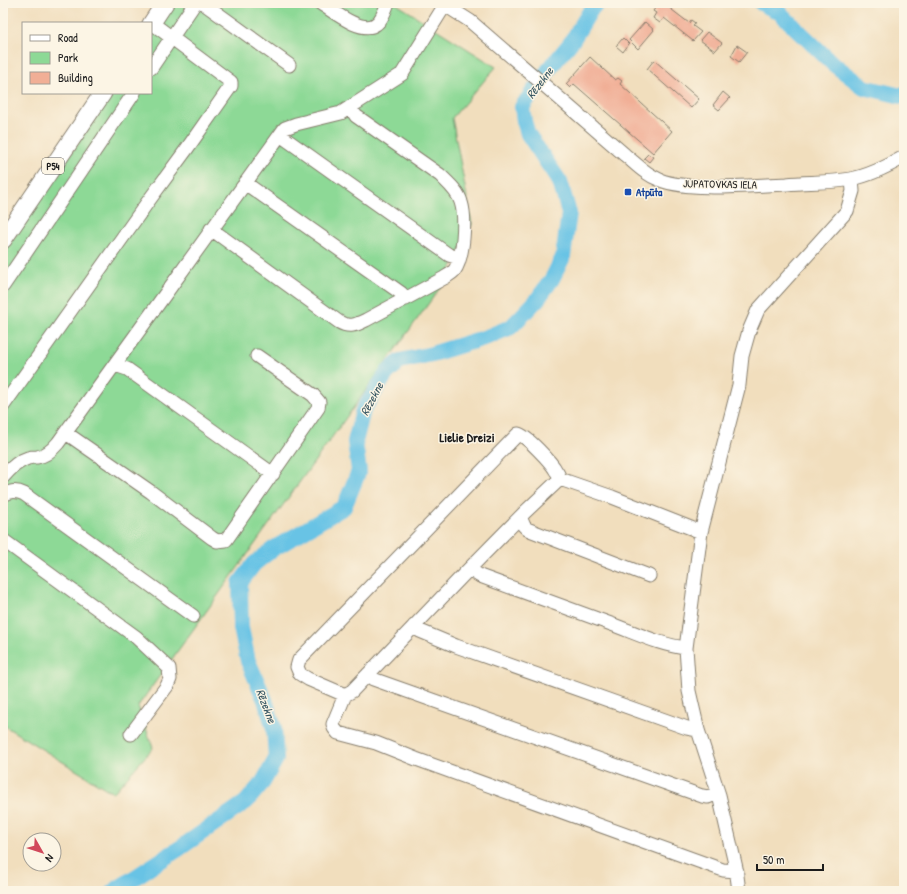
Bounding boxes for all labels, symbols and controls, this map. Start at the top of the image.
legend [22,22,152,94]
text: Road [58,29,78,46]
text: Park [58,49,78,66]
water label: Rēzekne [522,63,558,102]
text: Building [58,69,93,86]
road number: P54 [42,158,64,174]
street label: JUPATOVKAS IELA [683,176,758,192]
place label: Atpūta [636,185,663,200]
marker: Atpūta [623,187,633,197]
water label: Rēzekne [356,378,388,418]
district label: Lielie Dreizi [439,428,495,446]
water label: Rēzekne [252,686,281,726]
north arrow [22,832,62,872]
scale bar [757,846,823,872]
text: 50 m [763,851,784,868]
text: N [42,852,57,865]

